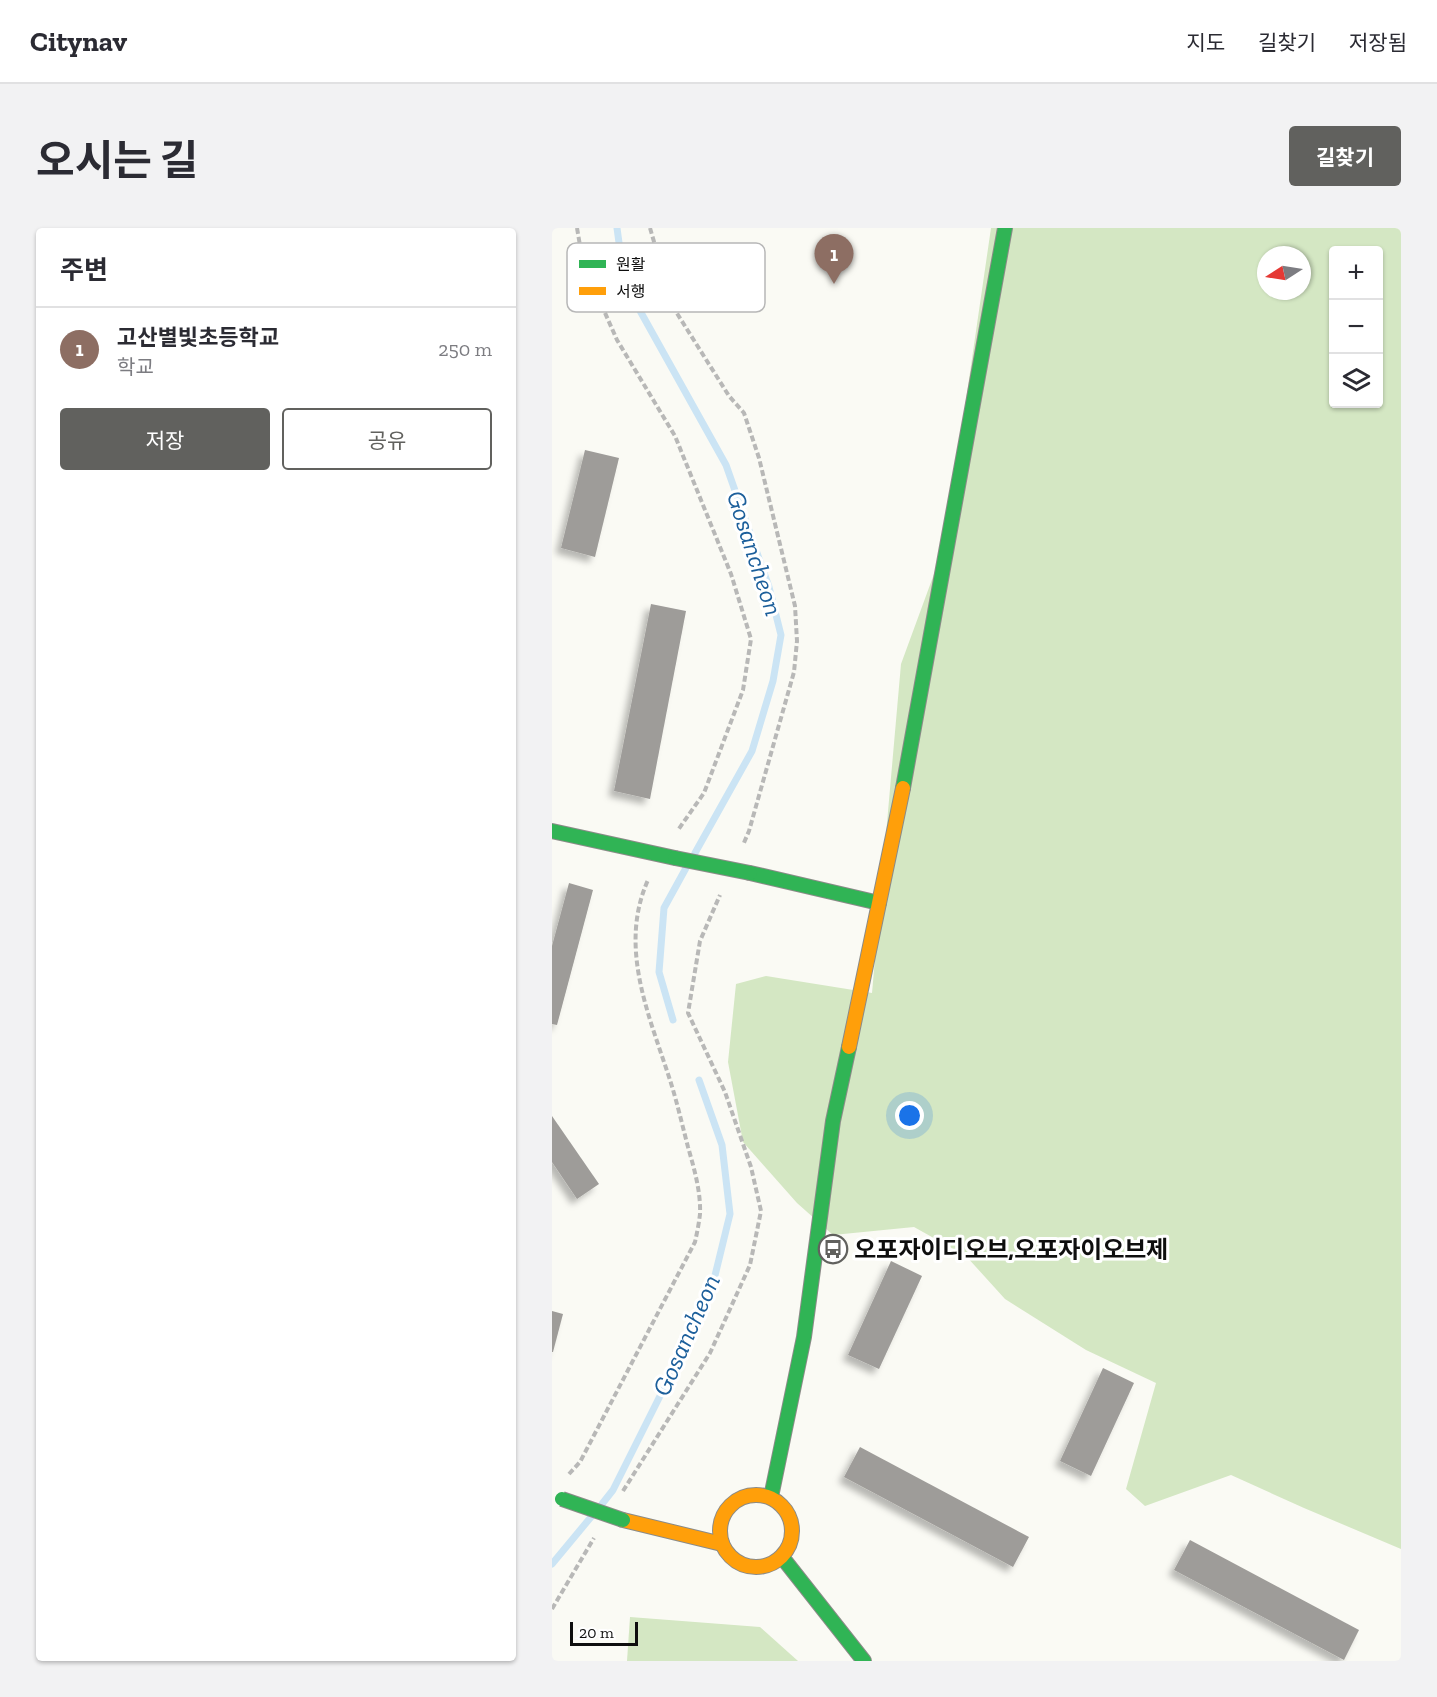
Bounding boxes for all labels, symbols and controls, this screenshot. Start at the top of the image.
text: Citynav [30,25,127,58]
text: 지도 [1186,30,1225,55]
text: 길찾기 [1258,30,1316,55]
text: 저장됨 [1349,30,1407,55]
button: 길찾기 [1289,126,1401,186]
text: 오시는 길 [36,135,198,186]
pin: 1 [814,235,854,284]
legend [567,243,765,312]
north arrow [1257,246,1311,300]
map controls [1329,246,1383,408]
button: + [1329,246,1383,300]
text: 주변 [60,254,108,286]
text: 원활 [616,255,646,274]
text: 서행 [616,282,645,301]
button: − [1329,300,1383,354]
text: 고산별빛초등학교 [117,324,279,351]
text: 1 [75,337,84,361]
text: 250 m [438,337,492,361]
button: layers [1329,354,1383,408]
text: 학교 [117,355,154,379]
button: 저장 [60,408,270,470]
button: 공유 [282,408,492,470]
water label: Gosancheon [720,486,790,620]
your location [895,1101,924,1130]
bus stop icon: 오포자이디오브,오포자이오브제 [817,1233,849,1265]
place label: 오포자이디오브,오포자이오브제 [854,1235,1168,1264]
water label: Gosancheon [645,1269,727,1401]
scale bar [570,1619,638,1646]
text: 20 m [579,1623,614,1642]

